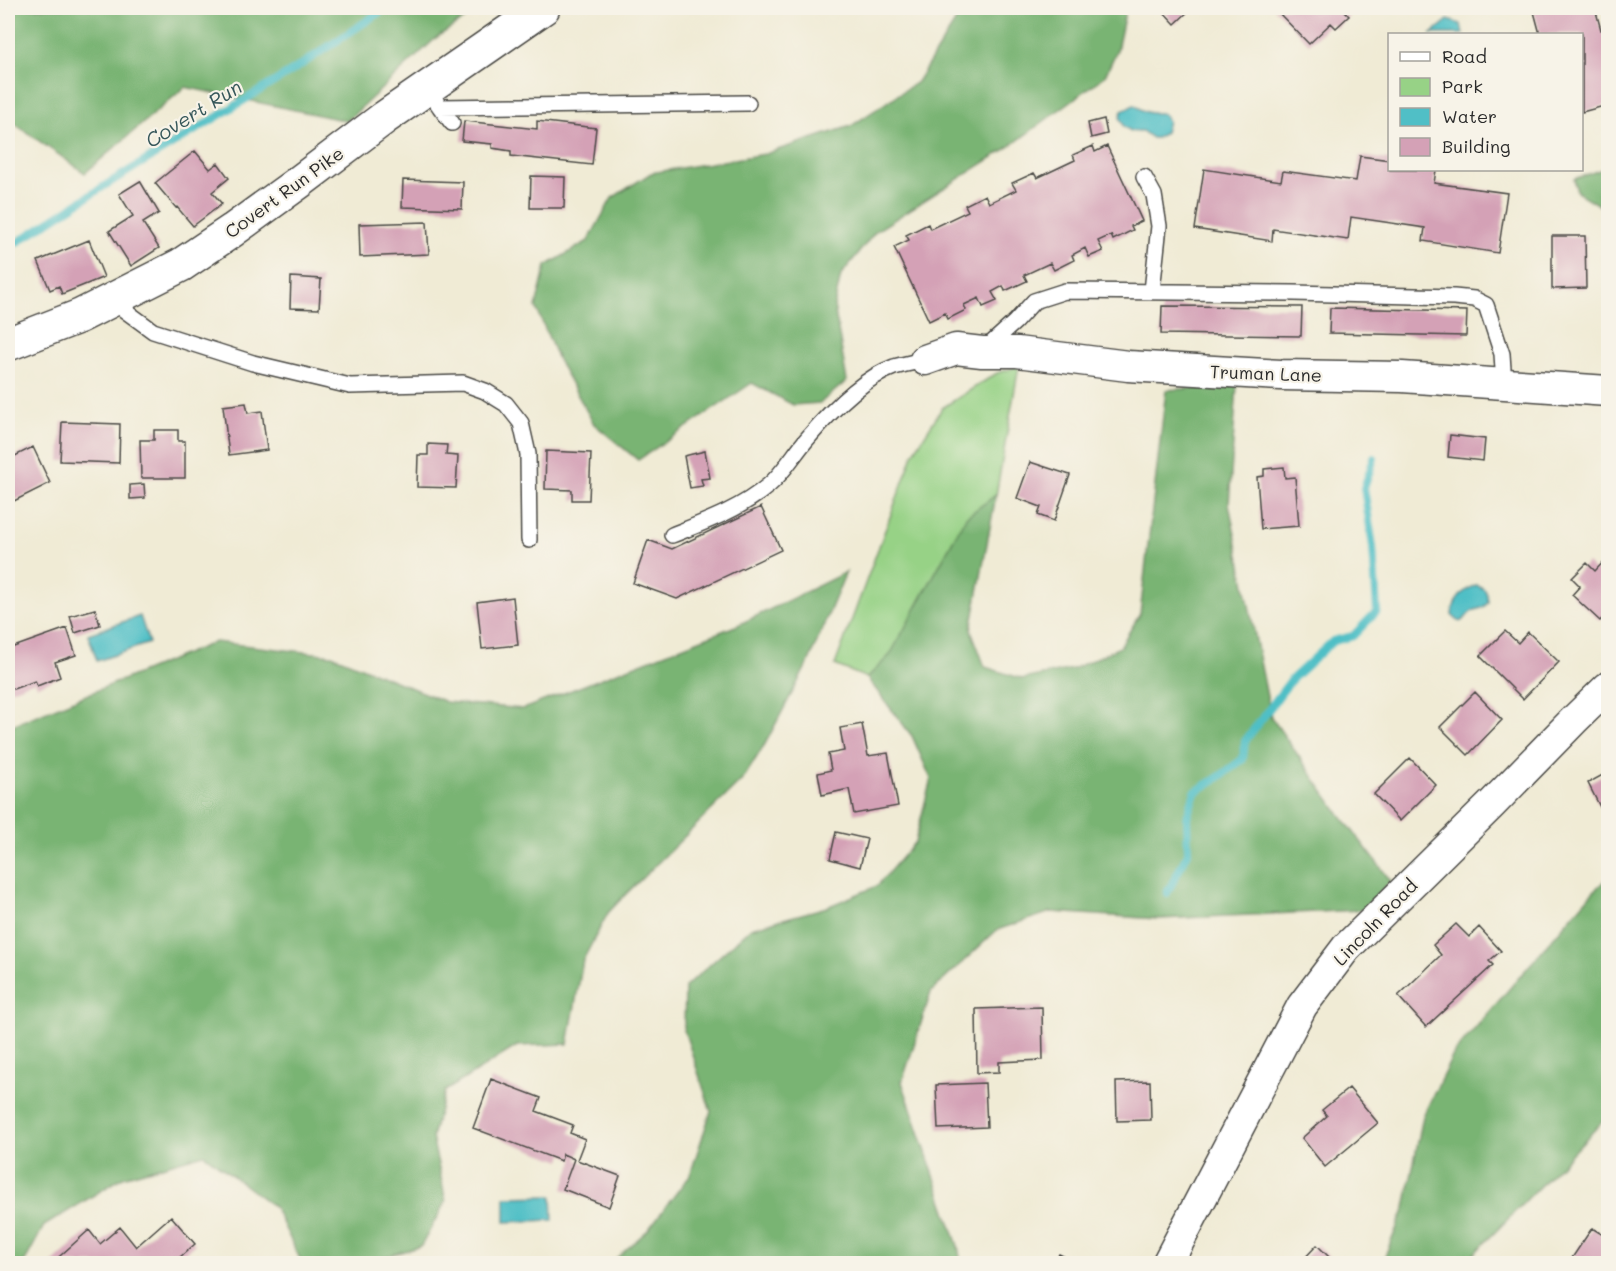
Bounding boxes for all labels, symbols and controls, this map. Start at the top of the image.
legend [1388,33,1583,171]
text: Road [1442,44,1487,68]
water label: Covert Run [140,73,246,153]
text: Park [1442,74,1483,98]
text: Water [1442,104,1497,128]
text: Building [1442,134,1510,158]
street label: Covert Run Pike [220,141,348,243]
street label: Truman Lane [1210,359,1322,387]
street label: Lincoln Road [1328,874,1422,970]

